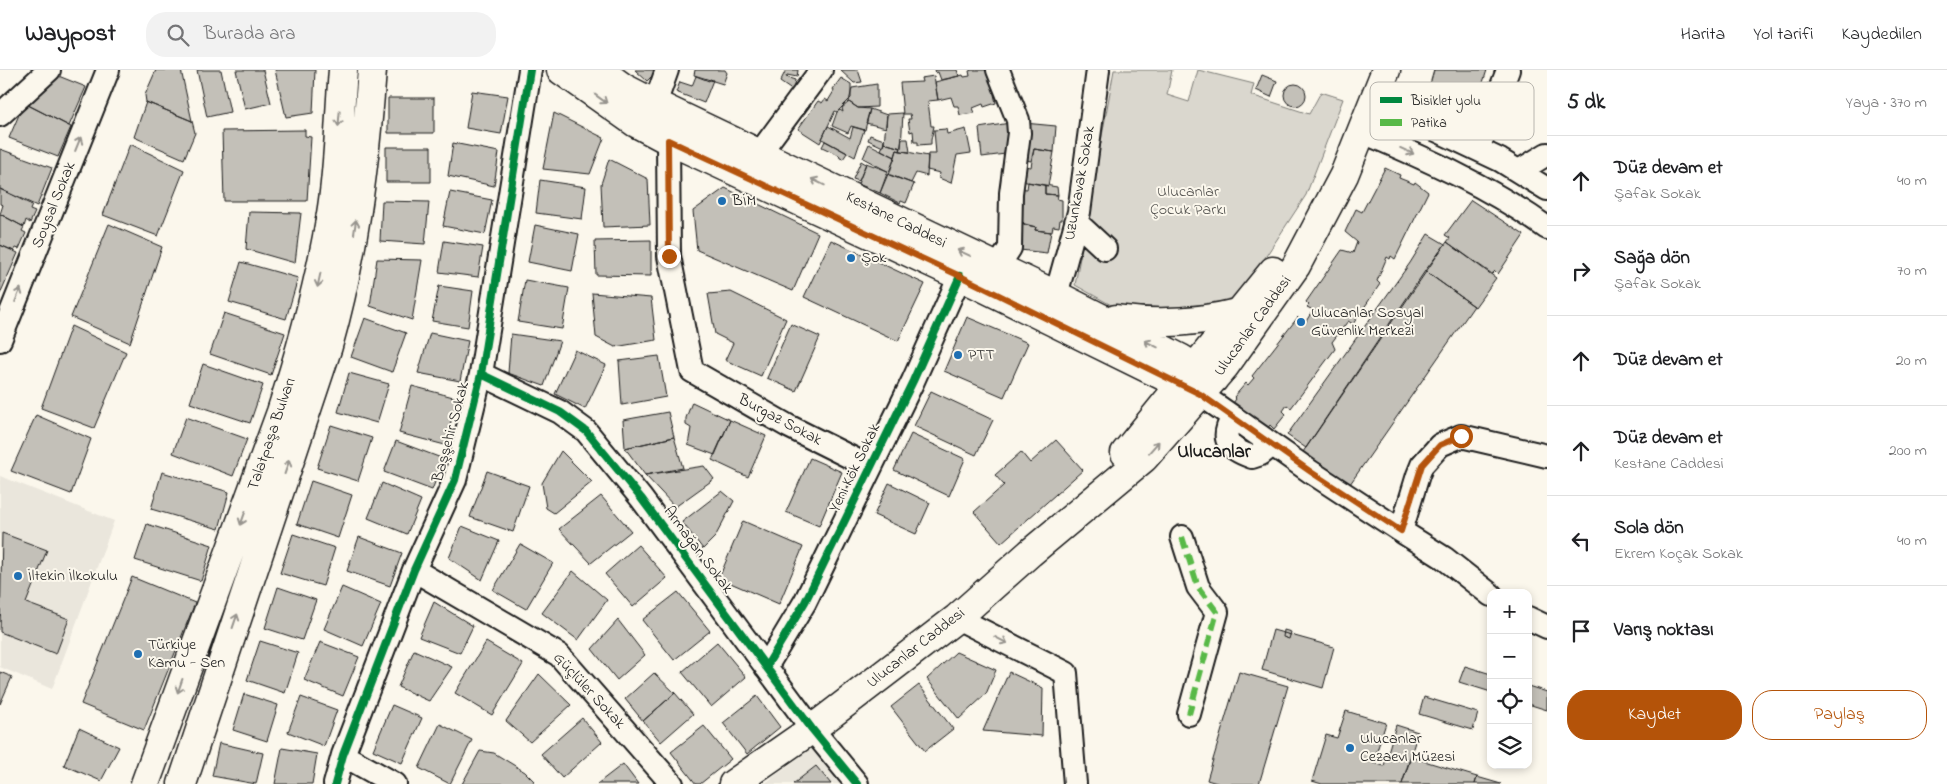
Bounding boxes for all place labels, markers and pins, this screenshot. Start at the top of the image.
place label: BİM [731,189,756,213]
marker: BİM [716,195,728,207]
place label: Şok [861,246,887,270]
marker: Şok [845,252,857,264]
place label: Ulucanlar Sosyal Güvenlik Merkezi [1311,301,1424,343]
marker: Ulucanlar Sosyal Güvenlik Merkezi [1295,316,1307,328]
place label: PTT [968,343,995,367]
marker: PTT [952,349,964,361]
place label: İltekin İlkokulu [28,564,118,588]
marker: İltekin İlkokulu [12,570,24,582]
place label: Türkiye Kamu - Sen [148,633,225,675]
marker: Türkiye Kamu - Sen [132,648,144,660]
place label: Ulucanlar Cezaevi Müzesi [1360,727,1455,769]
marker: Ulucanlar Cezaevi Müzesi [1344,742,1356,754]

